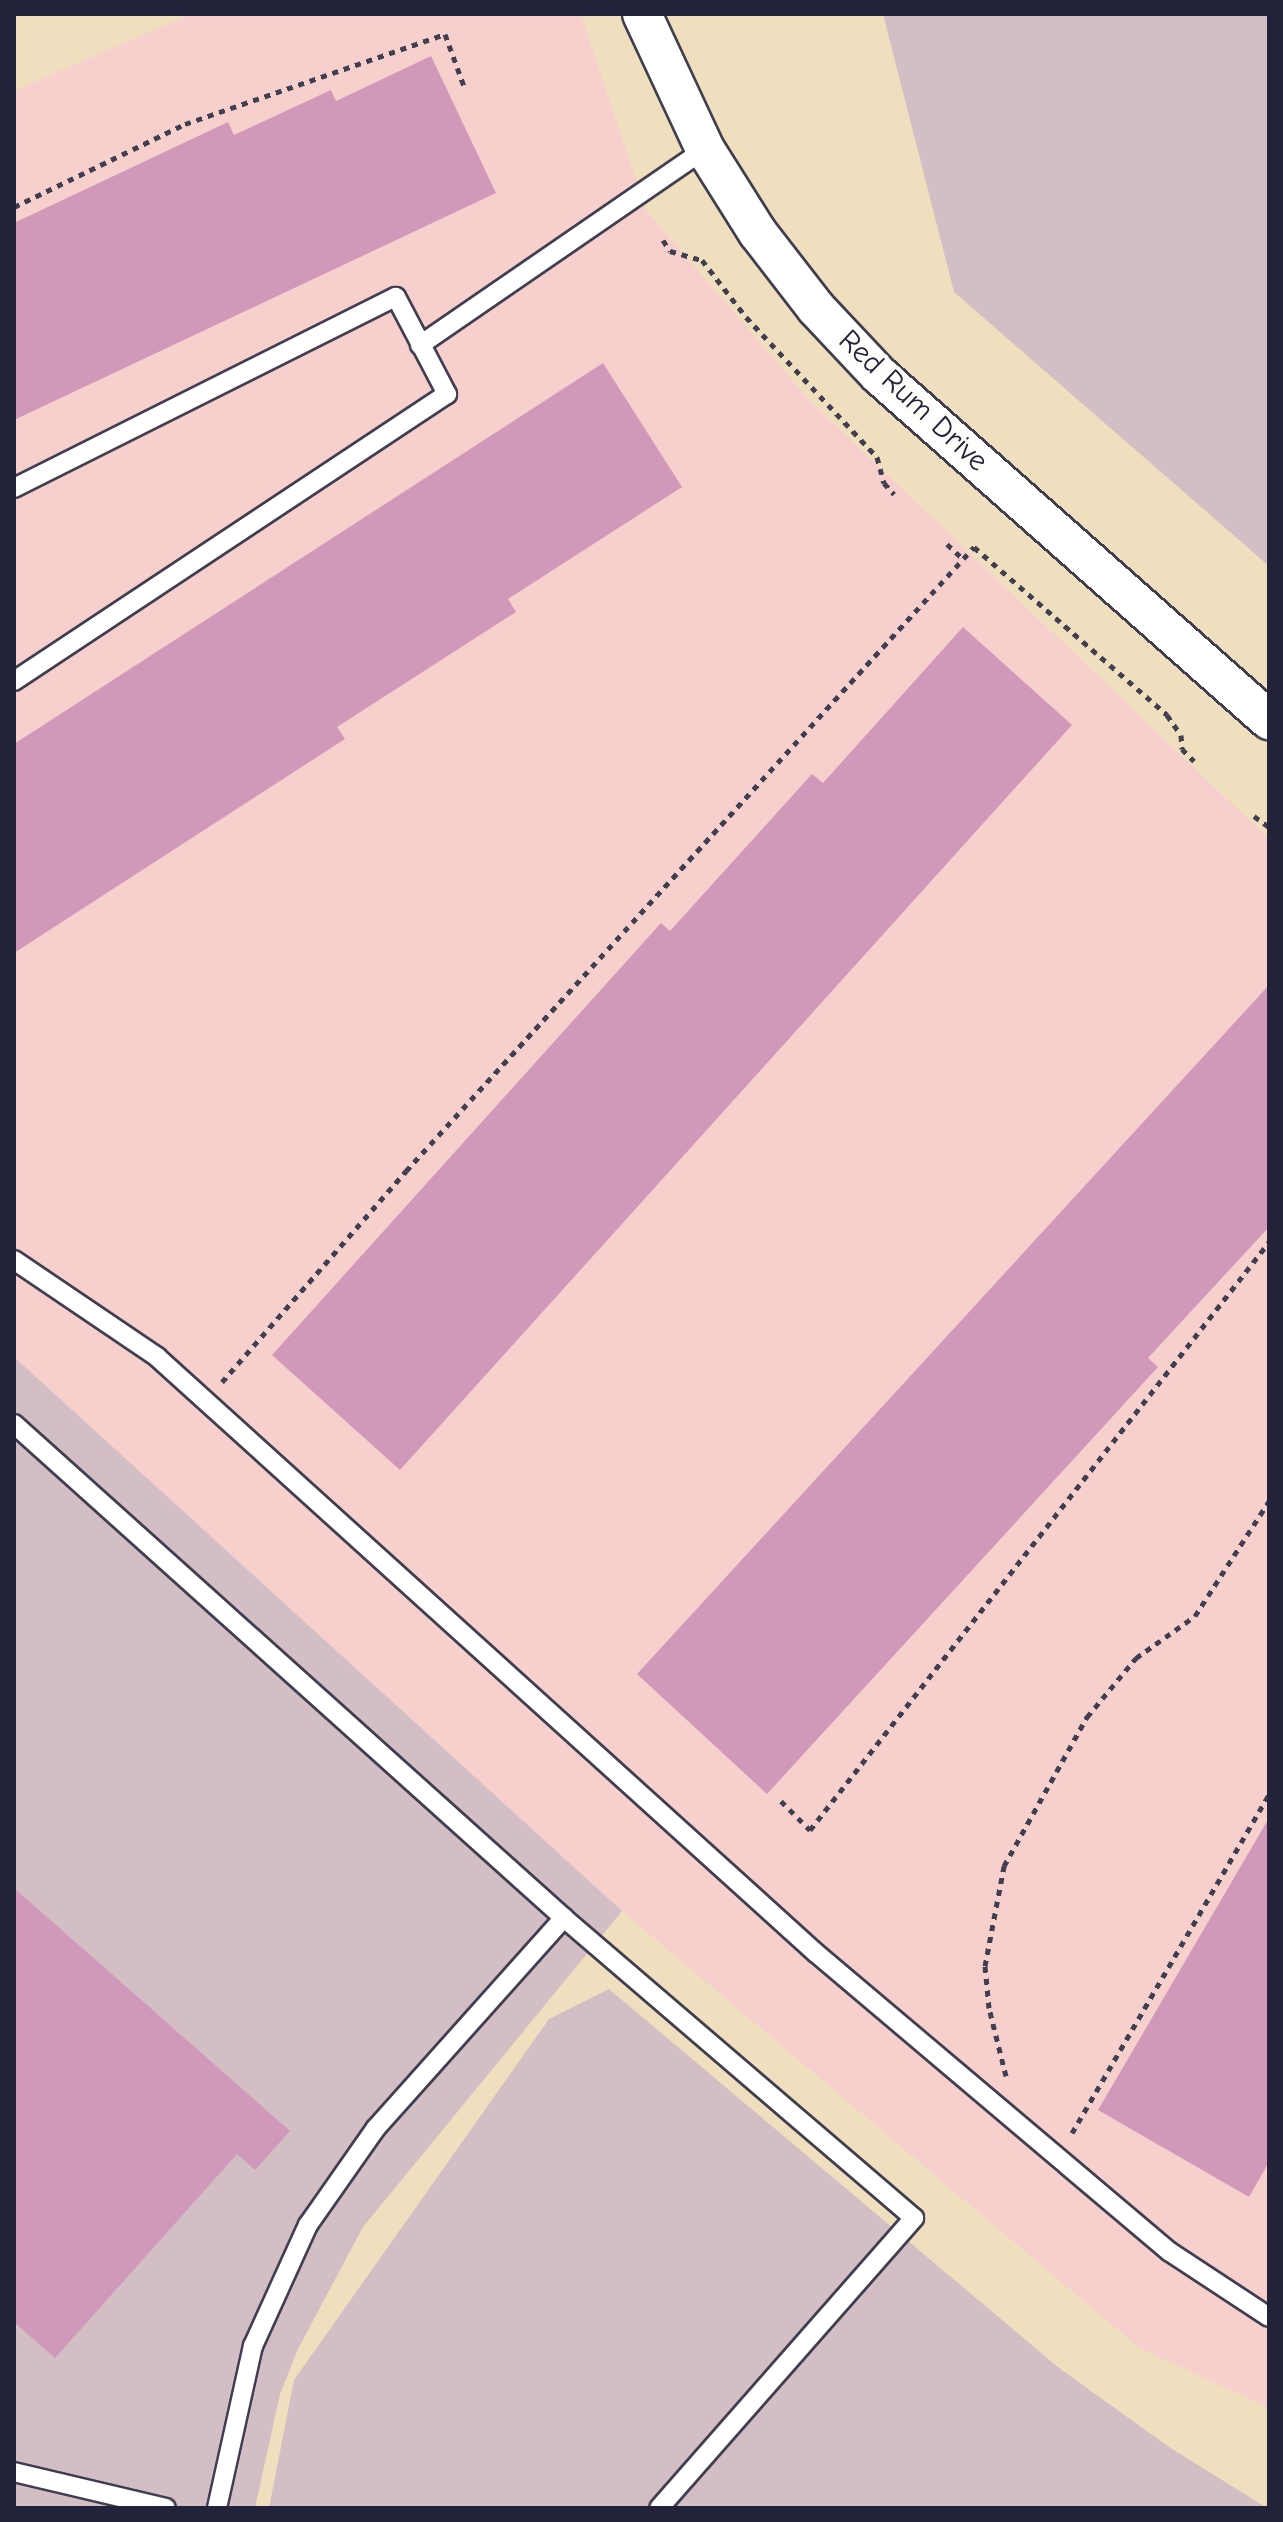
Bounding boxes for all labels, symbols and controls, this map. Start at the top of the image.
street label: Red Rum Drive [831,323,995,479]

